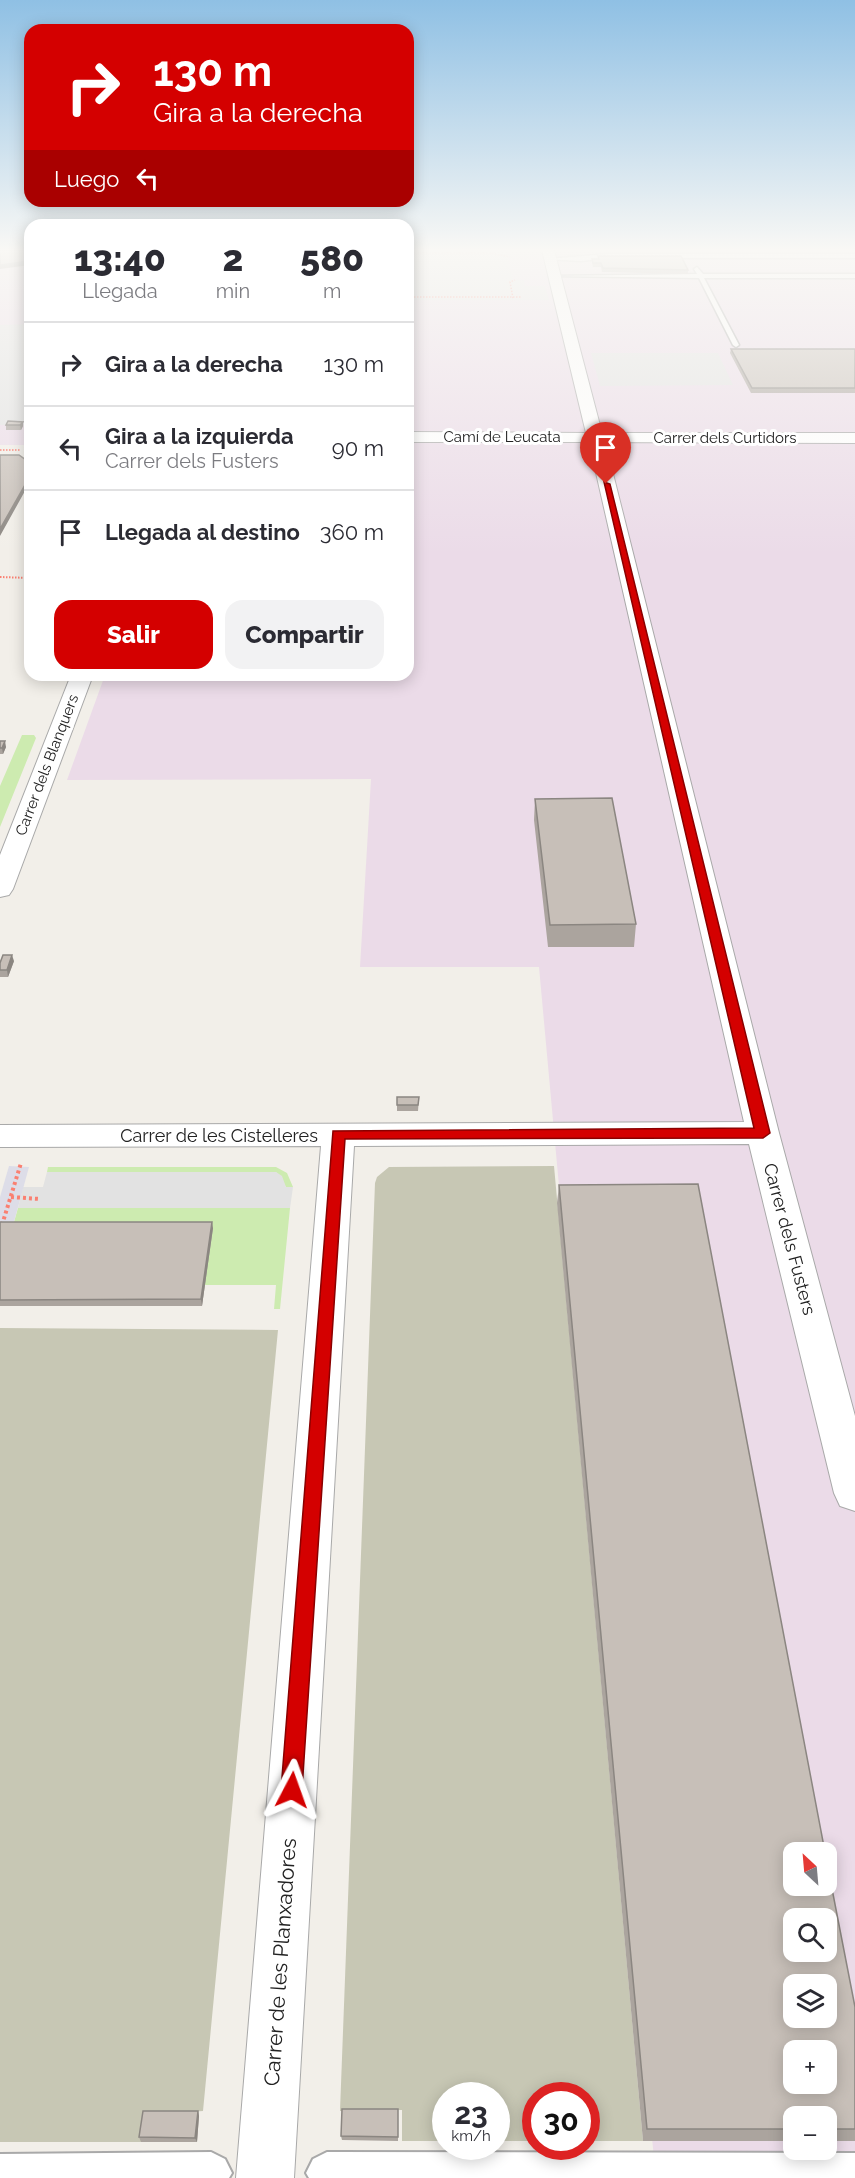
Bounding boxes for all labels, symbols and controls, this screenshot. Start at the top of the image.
text: 130 m [153,47,272,96]
icon: right [54,48,132,126]
text: Gira a la derecha [153,97,363,128]
icon: left [131,162,164,195]
text: Luego [54,166,119,192]
text: 13:40 [74,237,166,279]
text: 2 [222,237,243,279]
text: 580 [300,237,364,279]
text: Llegada [82,279,158,303]
text: min [216,279,250,303]
text: m [323,279,341,303]
icon: right [54,348,87,381]
text: Gira a la derecha [105,351,283,377]
text: 130 m [324,351,384,377]
pin [580,422,631,484]
text: Gira a la izquierda [105,423,294,449]
street label: Camí de Leucata [443,428,561,446]
street label: Carrer dels Curtidors [653,429,797,447]
icon: arrive [589,431,622,464]
icon: left [54,432,87,465]
text: 90 m [332,435,384,461]
text: Carrer dels Fusters [105,449,279,473]
icon: arrive [54,516,87,549]
text: Llegada al destino [105,519,300,545]
text: 360 m [320,519,384,545]
button: Salir [54,600,213,669]
button: Compartir [225,600,384,669]
street label: Carrer dels Blanquers [12,692,82,838]
street label: Carrer de les Cistelleres [120,1125,318,1146]
street label: Carrer dels Fusters [760,1161,820,1318]
position arrow [260,1758,324,1822]
street label: Carrer de les Planxadores [259,1837,301,2087]
north arrow [783,1842,837,1896]
map controls [783,1842,837,2160]
button: search [783,1908,837,1962]
button: layers [783,1974,837,2028]
button: + [783,2040,837,2094]
speed limit sign: 30 [522,2082,600,2160]
text: 23 [454,2096,488,2131]
button: − [783,2106,837,2160]
text: km/h [451,2127,491,2145]

